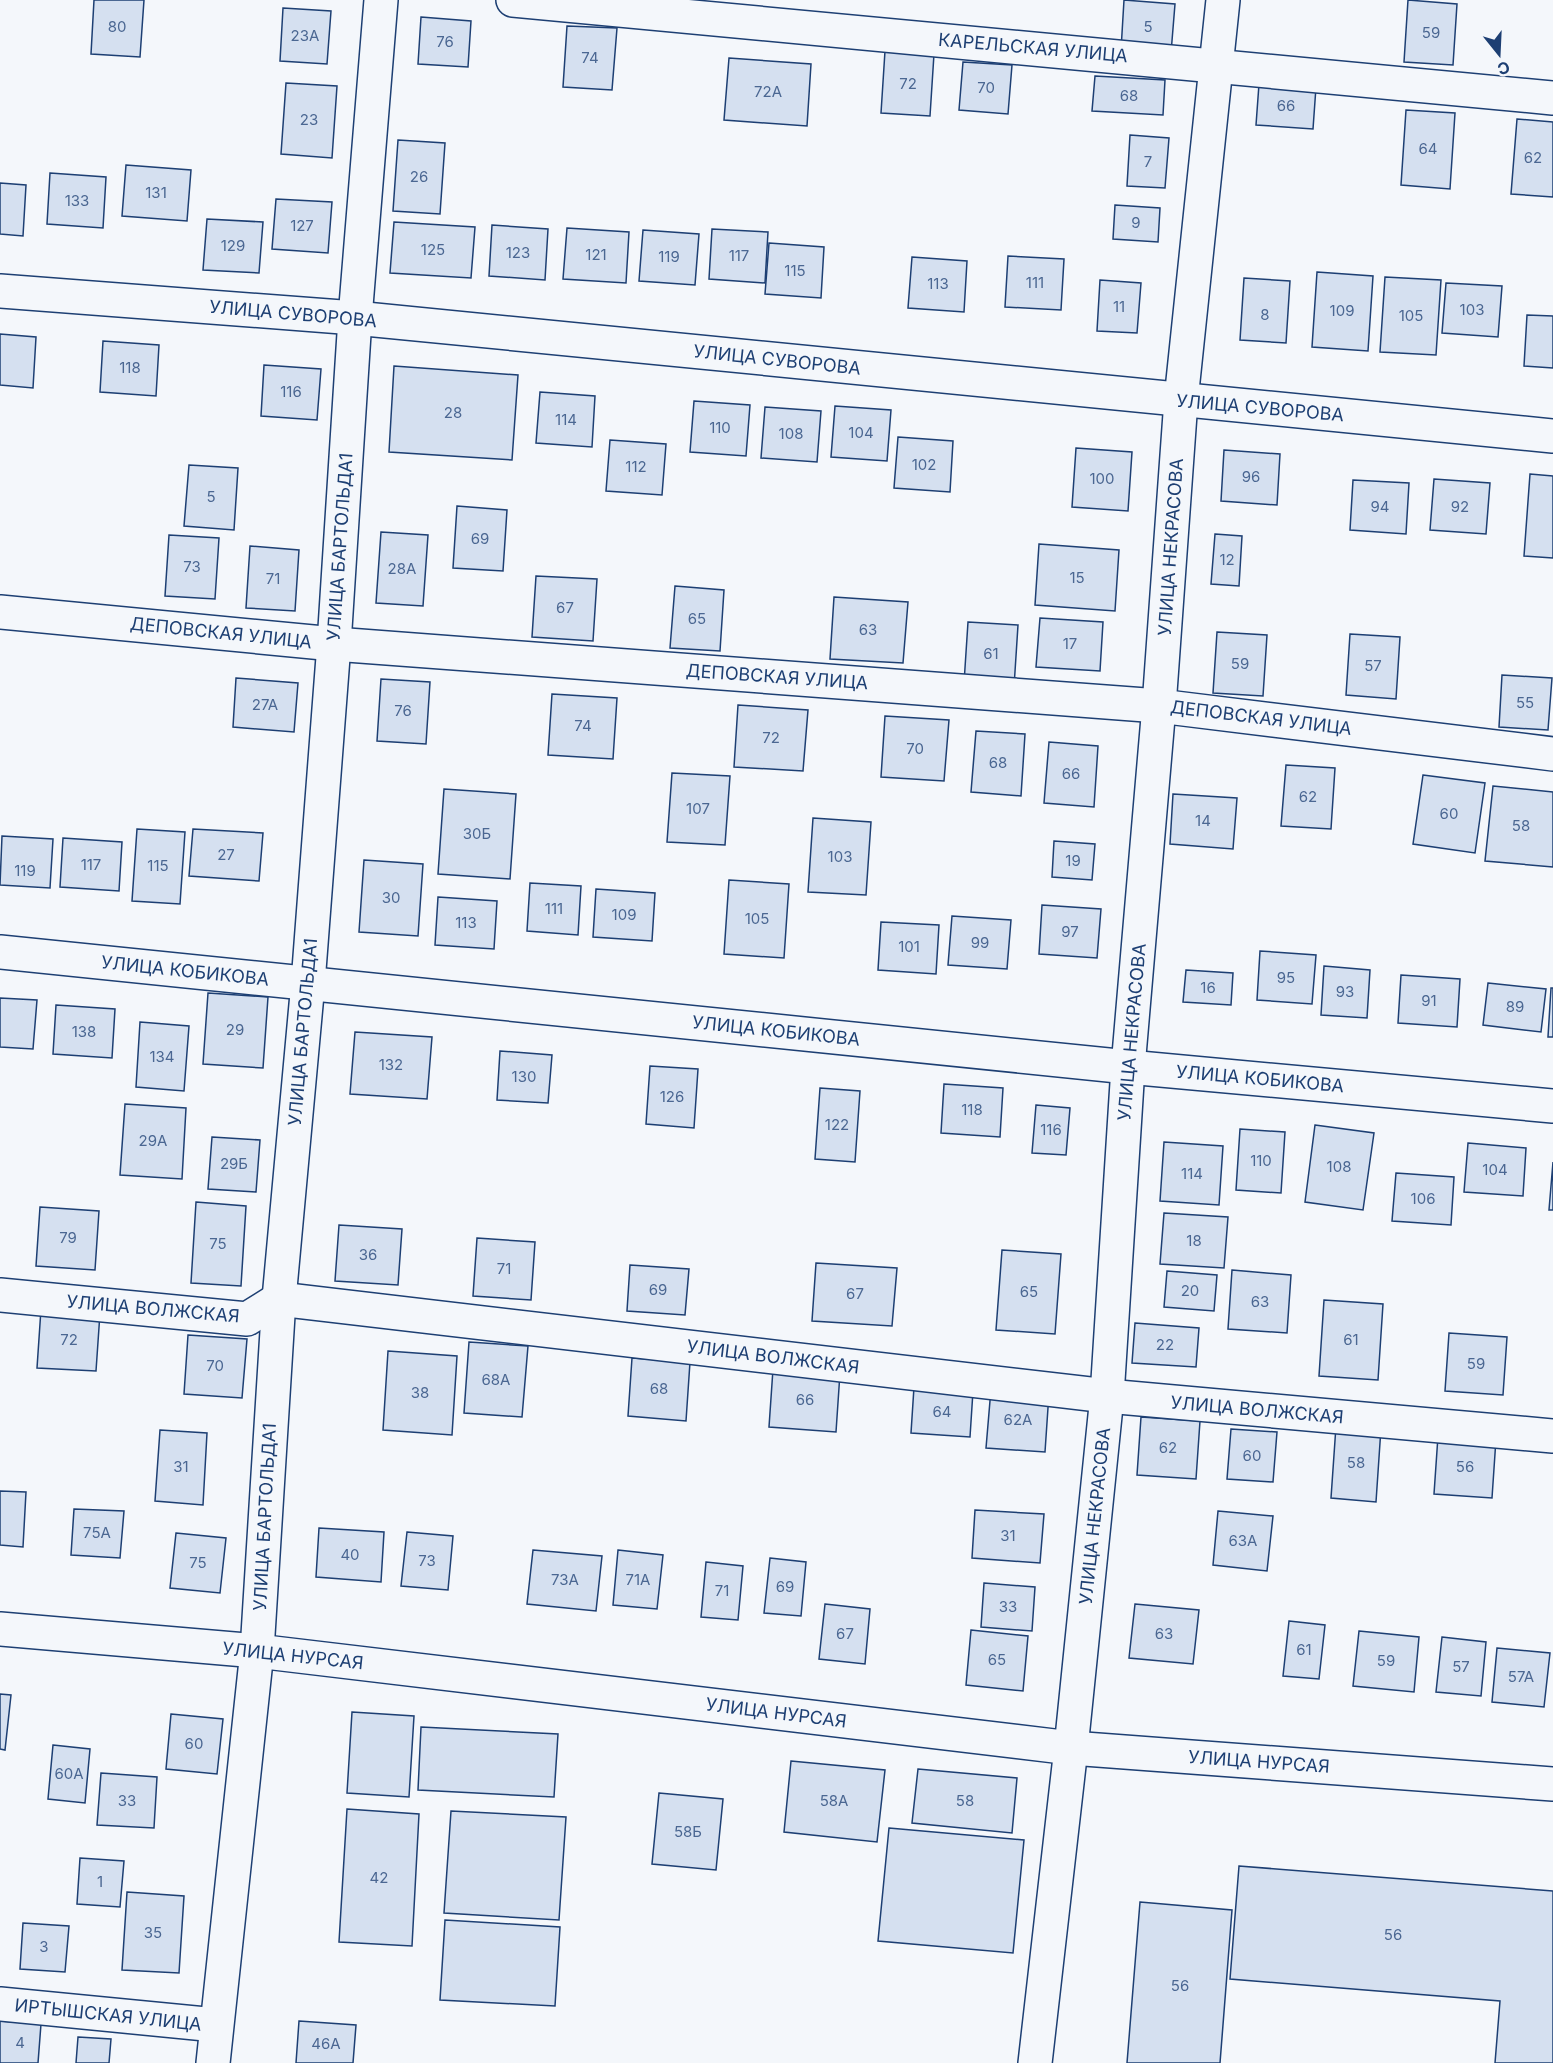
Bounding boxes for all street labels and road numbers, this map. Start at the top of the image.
street label: КАРЕЛЬСКАЯ УЛИЦА [937,29,1129,66]
street label: УЛИЦА СУВОРОВА [208,296,378,331]
street label: УЛИЦА СУВОРОВА [692,340,862,379]
street label: УЛИЦА СУВОРОВА [1175,390,1345,425]
street label: УЛИЦА БАРТОЛЬДА1 [322,452,357,642]
street label: УЛИЦА НЕКРАСОВА [1154,457,1187,637]
street label: ДЕПОВСКАЯ УЛИЦА [129,613,313,652]
street label: ДЕПОВСКАЯ УЛИЦА [685,660,869,693]
street label: ДЕПОВСКАЯ УЛИЦА [1169,696,1353,739]
street label: УЛИЦА БАРТОЛЬДА1 [284,937,321,1127]
street label: УЛИЦА НЕКРАСОВА [1113,942,1150,1122]
street label: УЛИЦА КОБИКОВА [100,951,270,990]
street label: УЛИЦА КОБИКОВА [691,1011,861,1050]
street label: УЛИЦА КОБИКОВА [1175,1061,1345,1096]
street label: УЛИЦА ВОЛЖСКАЯ [66,1290,240,1327]
street label: УЛИЦА ВОЛЖСКАЯ [686,1335,861,1378]
street label: УЛИЦА ВОЛЖСКАЯ [1170,1391,1344,1428]
street label: УЛИЦА БАРТОЛЬДА1 [249,1422,280,1612]
street label: УЛИЦА НЕКРАСОВА [1075,1426,1114,1606]
street label: УЛИЦА НУРСАЯ [221,1638,365,1673]
street label: УЛИЦА НУРСАЯ [704,1693,848,1732]
street label: УЛИЦА НУРСАЯ [1188,1746,1330,1777]
street label: ИРТЫШСКАЯ УЛИЦА [14,1994,203,2035]

